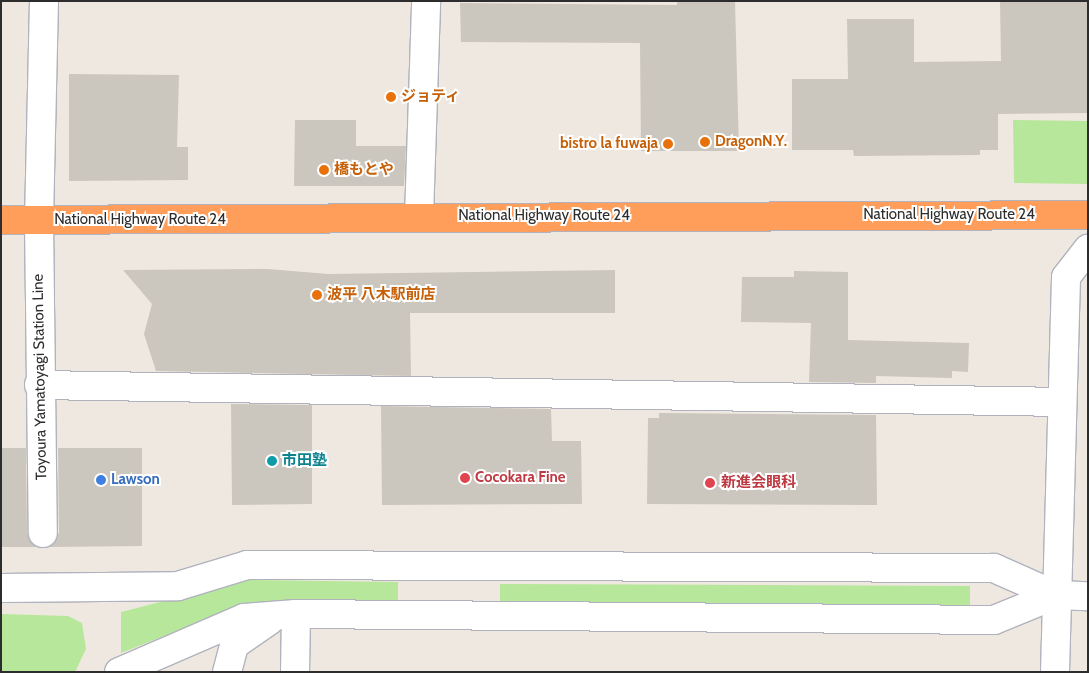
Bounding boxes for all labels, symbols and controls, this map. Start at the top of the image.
place label: ジョティ [401,88,461,106]
marker: ジョティ [385,91,397,103]
place label: DragonN.Y. [715,133,787,151]
place label: bistro la fuwaja [560,135,658,153]
marker: DragonN.Y. [699,136,711,148]
marker: bistro la fuwaja [662,138,674,150]
place label: 橋もとや [334,161,394,179]
marker: 橋もとや [318,164,330,176]
street label: National Highway Route 24 [863,206,1035,224]
street label: National Highway Route 24 [458,207,630,225]
street label: National Highway Route 24 [54,211,226,229]
street label: Toyoura Yamatoyagi Station Line [29,274,51,480]
place label: 波平 八木駅前店 [327,286,435,304]
marker: 波平 八木駅前店 [311,289,323,301]
place label: 市田塾 [282,452,327,470]
marker: 市田塾 [266,455,278,467]
place label: Cocokara Fine [475,469,566,487]
place label: Lawson [111,471,160,489]
marker: Cocokara Fine [459,472,471,484]
marker: Lawson [95,474,107,486]
place label: 新進会眼科 [721,474,796,492]
marker: 新進会眼科 [703,476,717,490]

